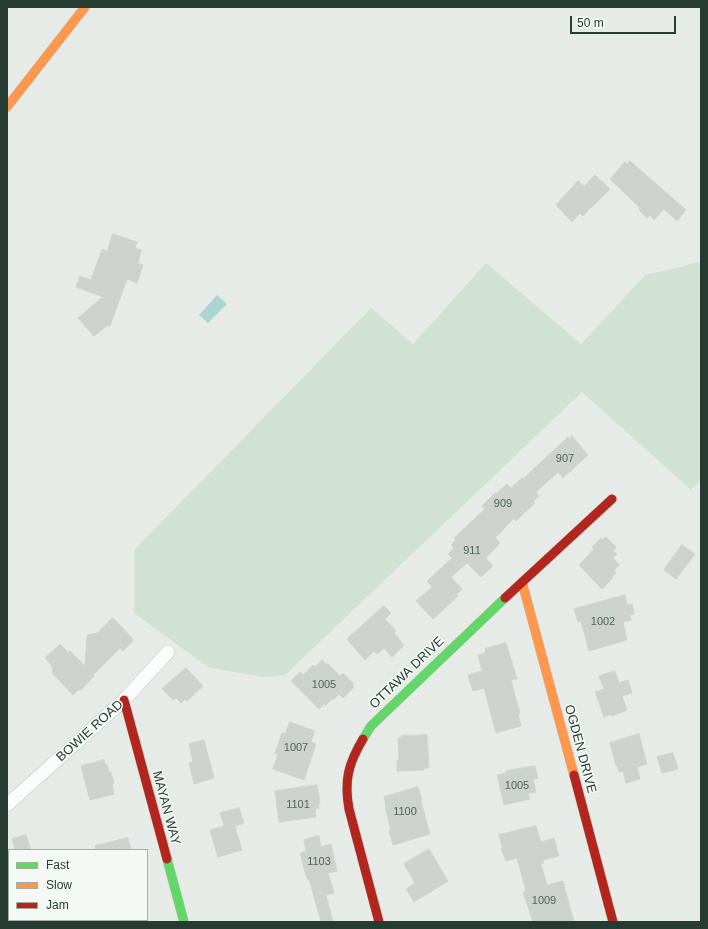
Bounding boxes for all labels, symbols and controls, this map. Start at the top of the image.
scale bar [572,8,678,34]
text: 50 m [577,16,604,30]
house number: 907 [556,452,574,466]
house number: 909 [494,497,512,511]
house number: 911 [463,544,481,558]
house number: 1002 [591,615,615,629]
street label: OTTAWA DRIVE [367,634,447,712]
house number: 1005 [312,678,336,692]
street label: BOWIE ROAD [53,697,127,765]
street label: OGDEN DRIVE [561,703,599,795]
house number: 1007 [284,741,308,755]
street label: MAYAN WAY [149,769,183,847]
house number: 1005 [505,779,529,793]
house number: 1101 [286,798,310,812]
house number: 1100 [393,805,417,819]
legend [8,849,148,921]
house number: 1103 [307,855,331,869]
text: Fast [46,858,69,872]
text: Slow [46,878,72,892]
house number: 1009 [532,894,556,908]
text: Jam [46,898,69,912]

